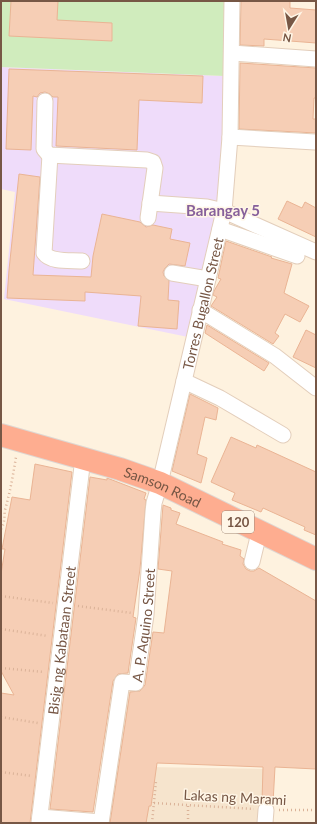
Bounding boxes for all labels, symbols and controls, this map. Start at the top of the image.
north arrow [269,8,309,48]
text: N [282,31,292,45]
district label: Barangay 5 [186,201,260,219]
street label: Torres Bugallon Street [178,236,226,371]
street label: Samson Road [122,463,204,510]
road number: 120 [222,511,254,533]
street label: Bisig ng Kabataan Street [44,565,78,716]
street label: A. P. Aquino Street [128,568,158,683]
street label: Lakas ng Marami [183,786,287,808]

